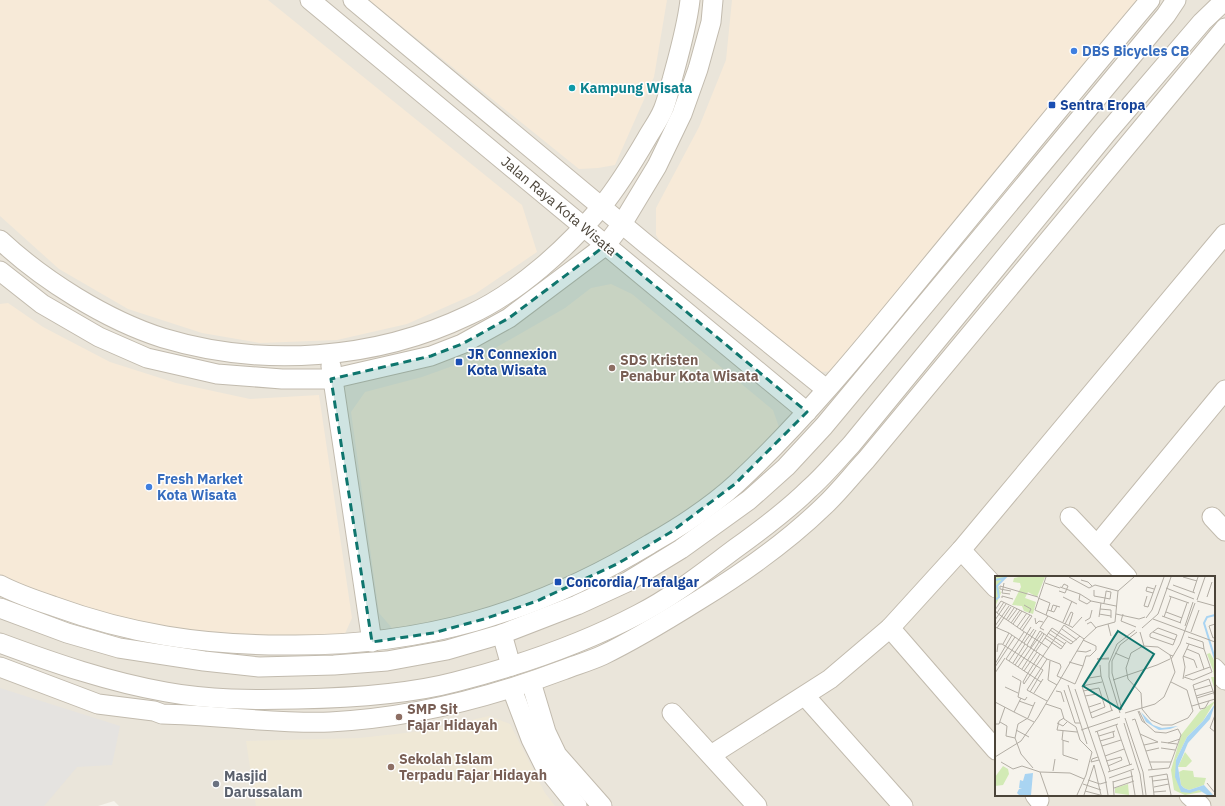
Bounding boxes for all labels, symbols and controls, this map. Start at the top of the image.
place label: DBS Bicycles CB [1082,42,1189,60]
marker: DBS Bicycles CB [1069,46,1079,56]
place label: Kampung Wisata [580,79,692,97]
marker: Kampung Wisata [567,83,577,93]
place label: Sentra Eropa [1060,96,1146,114]
marker: Sentra Eropa [1047,100,1057,110]
street label: Jalan Raya Kota Wisata [497,152,621,260]
place label: JR Connexion Kota Wisata [467,345,557,379]
place label: SDS Kristen Penabur Kota Wisata [620,351,759,385]
marker: JR Connexion Kota Wisata [454,357,464,367]
marker: SDS Kristen Penabur Kota Wisata [607,363,617,373]
place label: Fresh Market Kota Wisata [157,470,243,504]
marker: Fresh Market Kota Wisata [144,482,154,492]
place label: Concordia/Trafalgar [566,573,699,591]
inset map [995,576,1215,796]
marker: Concordia/Trafalgar [553,577,563,587]
place label: SMP Sit Fajar Hidayah [407,700,498,734]
marker: SMP Sit Fajar Hidayah [394,712,404,722]
place label: Sekolah Islam Terpadu Fajar Hidayah [399,750,547,784]
marker: Sekolah Islam Terpadu Fajar Hidayah [386,762,396,772]
place label: Masjid Darussalam [224,767,302,801]
marker: Masjid Darussalam [211,779,221,789]

